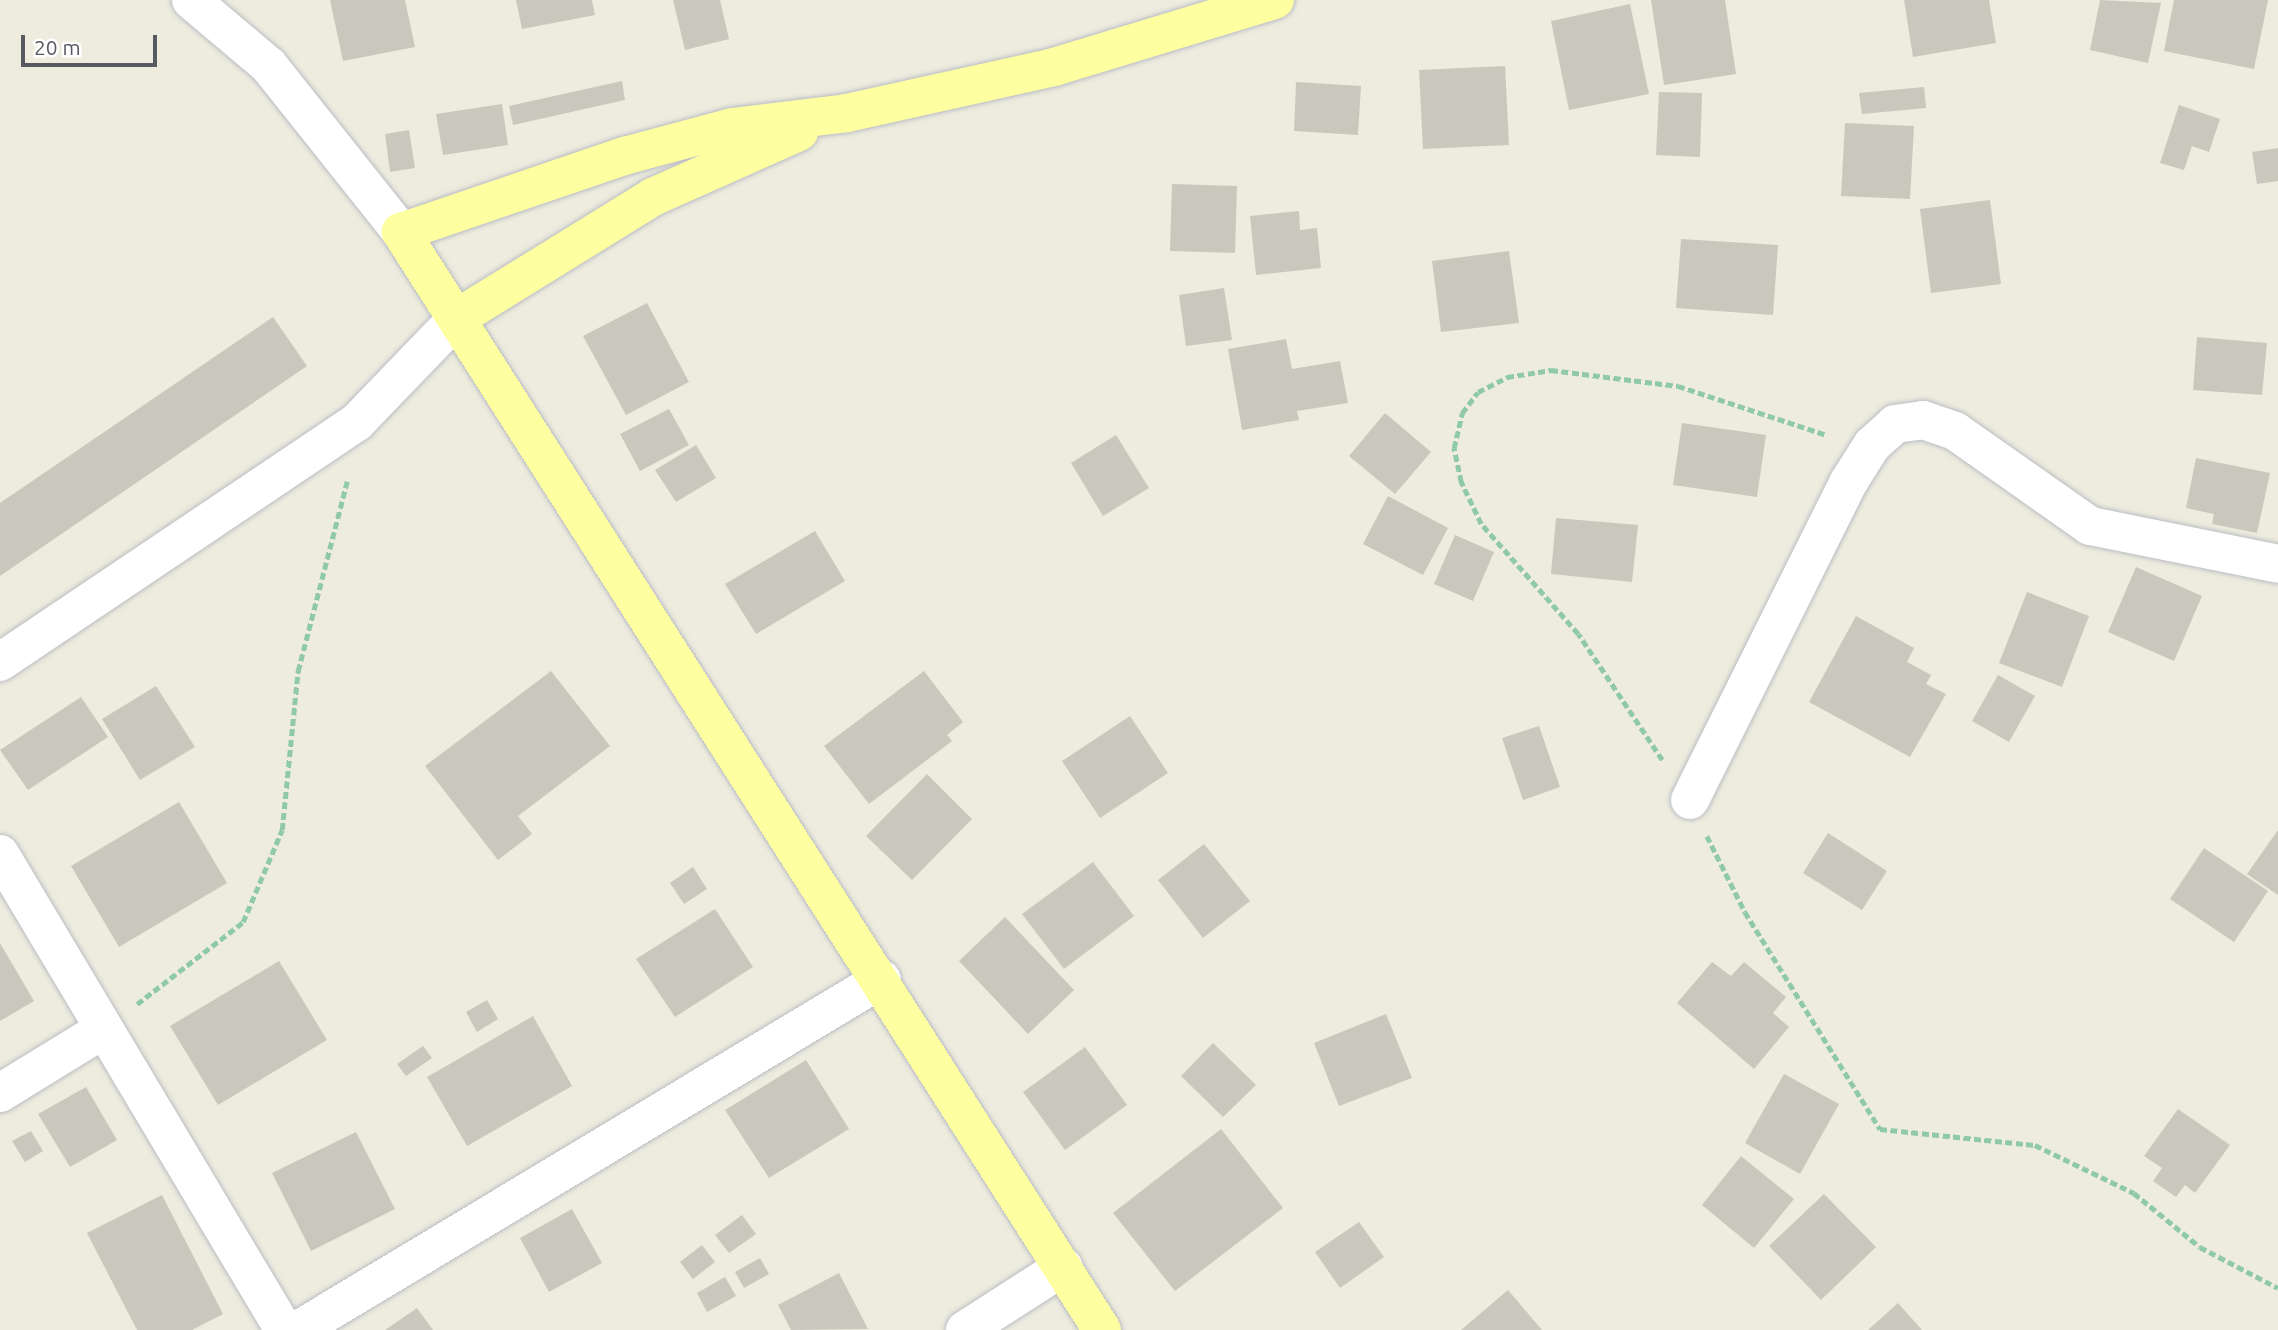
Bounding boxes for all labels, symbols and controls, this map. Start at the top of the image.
scale bar [24,21,161,65]
text: 20 m [34,35,81,59]

